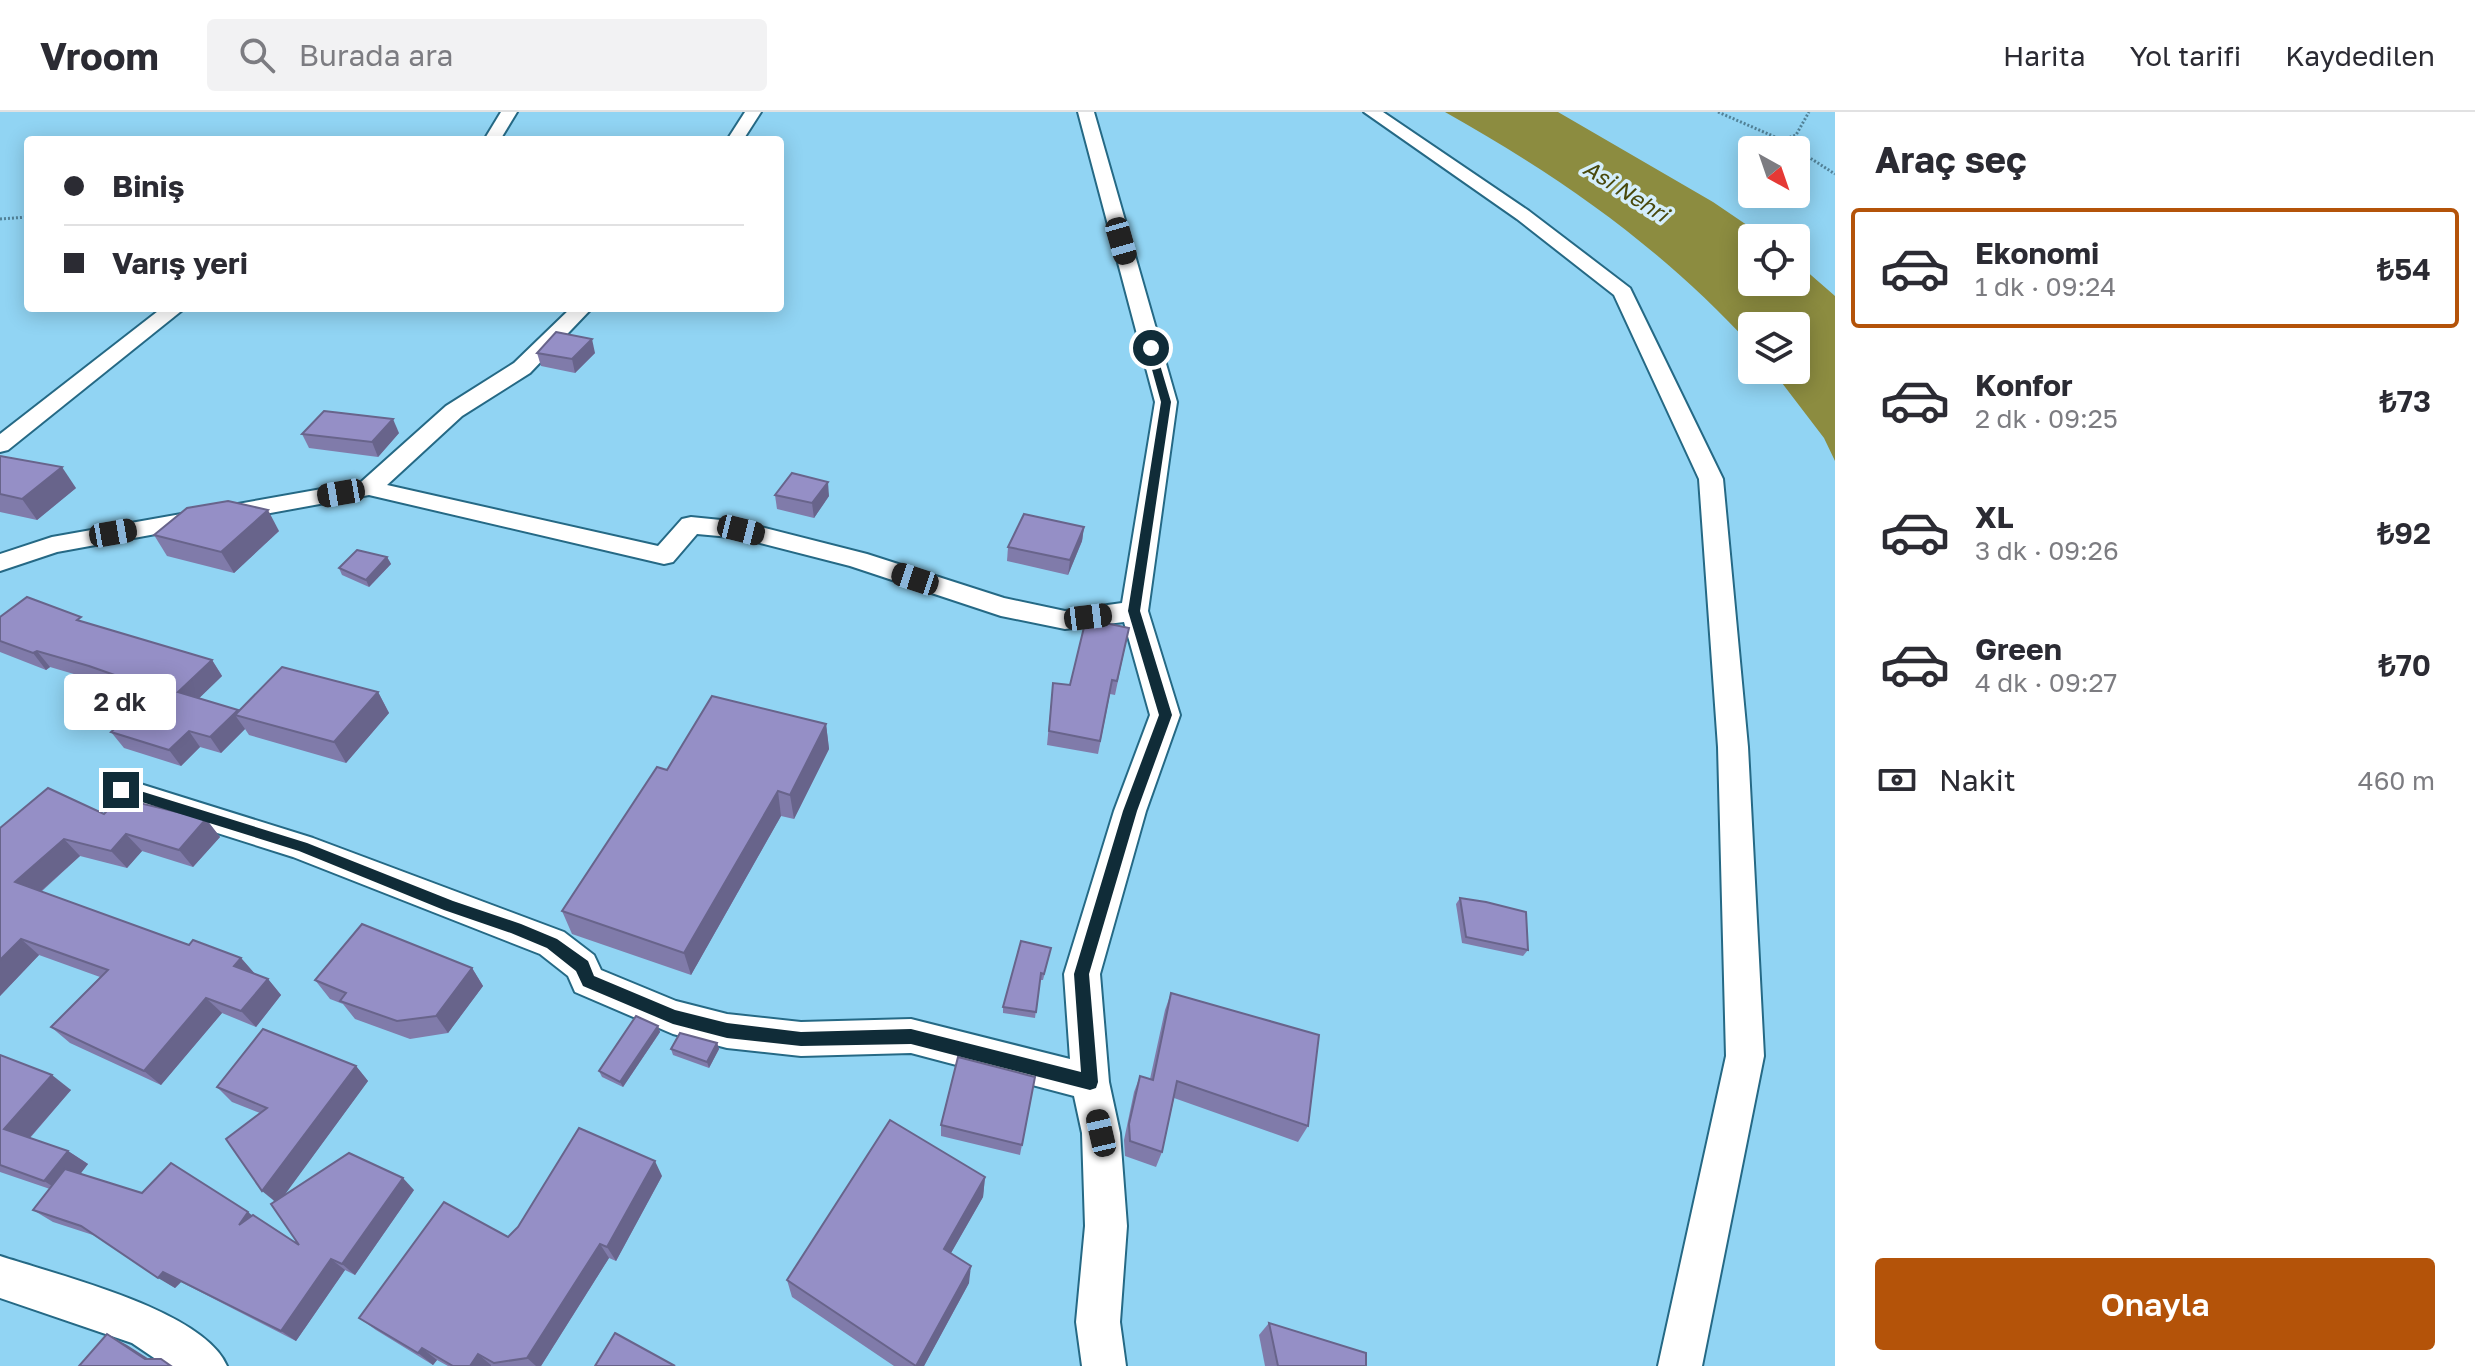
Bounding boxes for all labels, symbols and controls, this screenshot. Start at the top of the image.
search box [207,19,767,91]
text: Vroom [40,33,159,78]
icon: search [235,33,279,77]
text: Burada ara [299,37,454,73]
text: Harita [2003,39,2086,72]
text: Yol tarifi [2130,39,2241,72]
text: Kaydedilen [2285,39,2435,72]
north arrow [1738,136,1810,208]
map controls [1738,136,1810,384]
text: Araç seç [1875,138,2027,181]
water label: Asi Nehri [1579,154,1676,229]
text: Biniş [112,168,185,204]
car [1103,215,1139,267]
button: locate [1738,224,1810,296]
icon: car [1879,232,1951,304]
text: Ekonomi [1975,235,2099,271]
text: Varış yeri [112,245,248,281]
text: ₺54 [2377,251,2431,287]
text: 1 dk · 09:24 [1975,271,2116,302]
button: layers [1738,312,1810,384]
route start [1133,330,1169,366]
icon: car [1879,364,1951,436]
text: Konfor [1975,367,2073,403]
text: ₺73 [2380,383,2431,419]
text: 2 dk · 09:25 [1975,403,2118,434]
car [315,477,367,509]
icon: car [1879,496,1951,568]
text: XL [1975,499,2014,535]
car [715,513,767,547]
text: ₺92 [2377,515,2431,551]
car [87,517,139,549]
text: 3 dk · 09:26 [1975,535,2119,566]
car [888,560,942,598]
car [1063,602,1113,632]
icon: car [1879,628,1951,700]
text: Green [1975,631,2062,667]
text: ₺70 [2378,647,2431,683]
text: 4 dk · 09:27 [1975,667,2117,698]
callout: 2 dk [65,674,177,730]
text: 2 dk [93,686,147,717]
icon: cash [1875,758,1919,802]
text: Nakit [1939,762,2016,798]
text: 460 m [2358,765,2435,796]
route end [103,772,139,808]
car [1084,1107,1118,1159]
button: Onayla [1875,1258,2435,1350]

